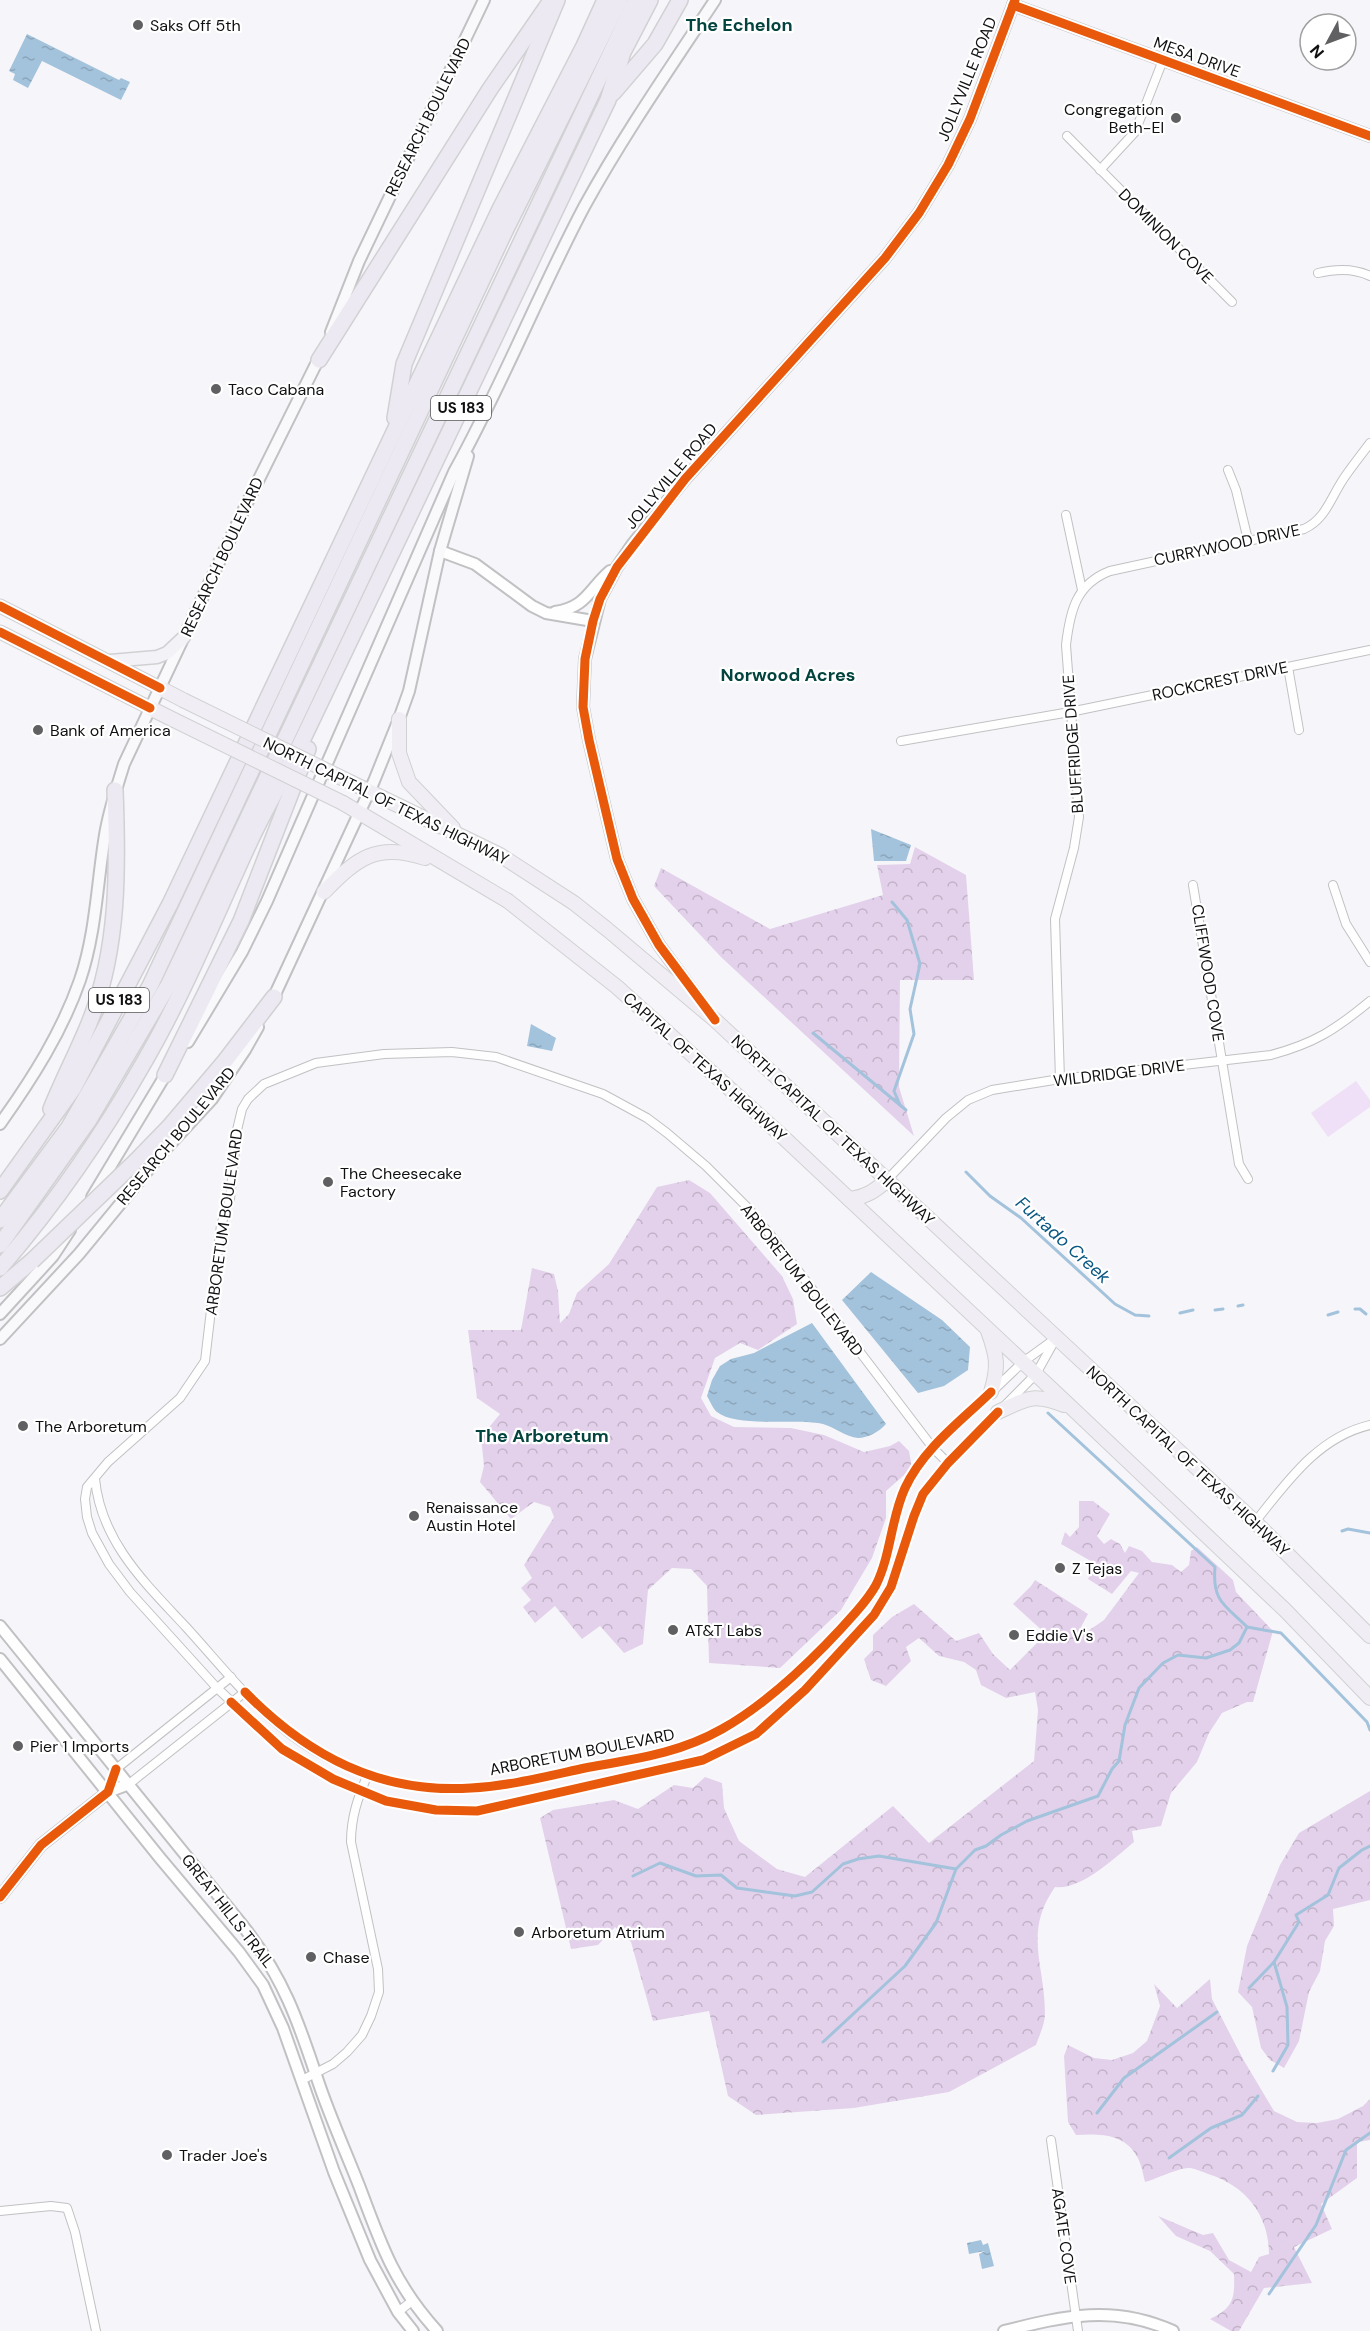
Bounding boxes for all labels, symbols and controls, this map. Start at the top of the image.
north arrow [1298,12,1358,72]
district label: The Echelon [685,13,793,37]
street label: JOLLYVILLE ROAD [932,14,1002,144]
place label: Saks Off 5th [150,15,241,36]
marker: Saks Off 5th [131,18,145,32]
street label: MESA DRIVE [1151,32,1243,82]
street label: RESEARCH BOULEVARD [380,34,476,200]
text: N [1305,40,1329,63]
place label: Congregation Beth-El [1064,99,1164,138]
marker: Congregation Beth-El [1169,111,1183,125]
street label: DOMINION COVE [1114,184,1218,288]
place label: Taco Cabana [228,379,324,400]
marker: Taco Cabana [209,382,223,396]
road number: US 183 [431,396,491,420]
street label: JOLLYVILLE ROAD [620,419,722,533]
street label: RESEARCH BOULEVARD [176,474,268,640]
street label: CURRYWOOD DRIVE [1152,519,1302,571]
street label: ROCKCREST DRIVE [1150,656,1290,706]
district label: Norwood Acres [721,663,855,687]
street label: BLUFFRIDGE DRIVE [1058,674,1088,814]
place label: Bank of America [50,720,171,741]
marker: Bank of America [31,723,45,737]
street label: NORTH CAPITAL OF TEXAS HIGHWAY [260,732,512,870]
street label: CLIFFWOOD COVE [1187,903,1229,1043]
road number: US 183 [89,988,149,1012]
street label: CAPITAL OF TEXAS HIGHWAY [619,988,791,1146]
street label: NORTH CAPITAL OF TEXAS HIGHWAY [727,1030,939,1230]
street label: WILDRIDGE DRIVE [1052,1055,1186,1091]
street label: RESEARCH BOULEVARD [112,1063,240,1209]
street label: ARBORETUM BOULEVARD [201,1127,247,1317]
place label: The Cheesecake Factory [340,1163,462,1202]
marker: The Cheesecake Factory [321,1175,335,1189]
water label: Furtado Creek [1011,1191,1116,1289]
street label: ARBORETUM BOULEVARD [736,1199,868,1361]
street label: NORTH CAPITAL OF TEXAS HIGHWAY [1082,1361,1294,1561]
place label: The Arboretum [35,1416,147,1437]
marker: The Arboretum [16,1419,30,1433]
district label: The Arboretum [475,1424,609,1448]
place label: Renaissance Austin Hotel [426,1497,518,1536]
marker: Renaissance Austin Hotel [407,1509,421,1523]
place label: Z Tejas [1072,1558,1122,1579]
marker: Z Tejas [1053,1561,1067,1575]
place label: AT&T Labs [685,1620,762,1641]
marker: AT&T Labs [666,1623,680,1637]
place label: Eddie V's [1026,1625,1094,1646]
marker: Eddie V's [1007,1628,1021,1642]
street label: ARBORETUM BOULEVARD [488,1724,676,1780]
place label: Pier 1 Imports [30,1736,129,1757]
marker: Pier 1 Imports [11,1739,25,1753]
street label: GREAT HILLS TRAIL [177,1850,279,1972]
place label: Arboretum Atrium [531,1922,665,1943]
marker: Arboretum Atrium [512,1925,526,1939]
place label: Chase [323,1947,370,1968]
marker: Chase [304,1950,318,1964]
place label: Trader Joe's [179,2145,267,2166]
marker: Trader Joe's [160,2148,174,2162]
street label: AGATE COVE [1047,2187,1081,2285]

